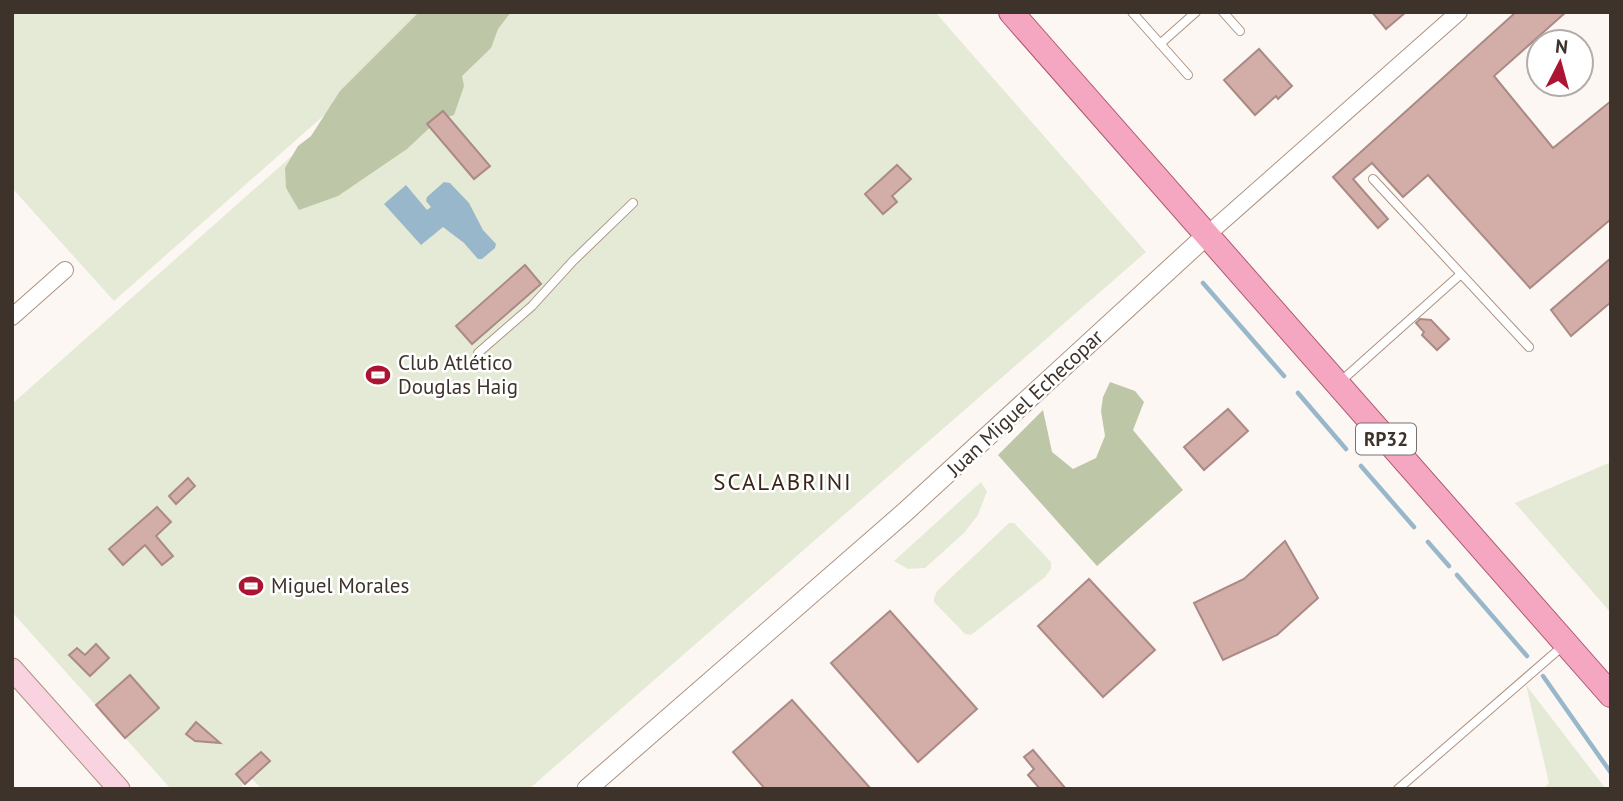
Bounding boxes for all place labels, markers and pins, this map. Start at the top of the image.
place label: Club Atlético Douglas Haig [398,349,518,400]
sports icon: Club Atlético Douglas Haig [364,361,392,389]
sports icon: Miguel Morales [237,572,265,600]
place label: Miguel Morales [271,572,409,599]

